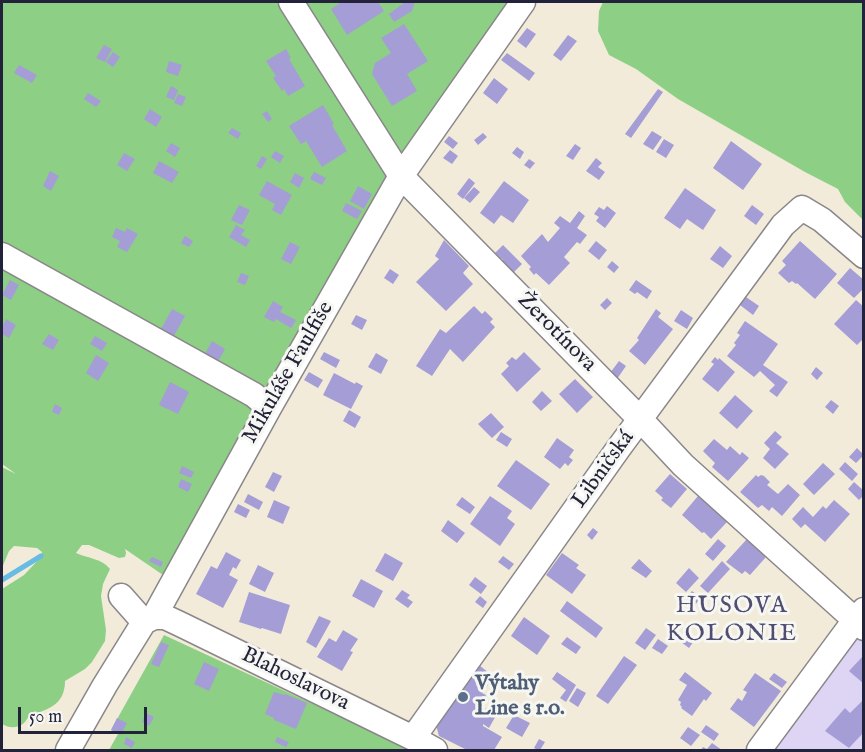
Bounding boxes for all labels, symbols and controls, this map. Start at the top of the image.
street label: Žerotínova [511,288,601,378]
street label: Mikuláše Faulfiše [238,297,340,449]
street label: Libničská [567,426,641,514]
district label: HUSOVA KOLONIE [666,593,798,649]
street label: Blahoslavova [237,642,353,718]
place label: Výtahy Line s r.o. [475,671,565,722]
marker: Výtahy Line s r.o. [456,690,470,704]
scale bar [21,695,150,733]
text: 50 m [29,706,62,729]

